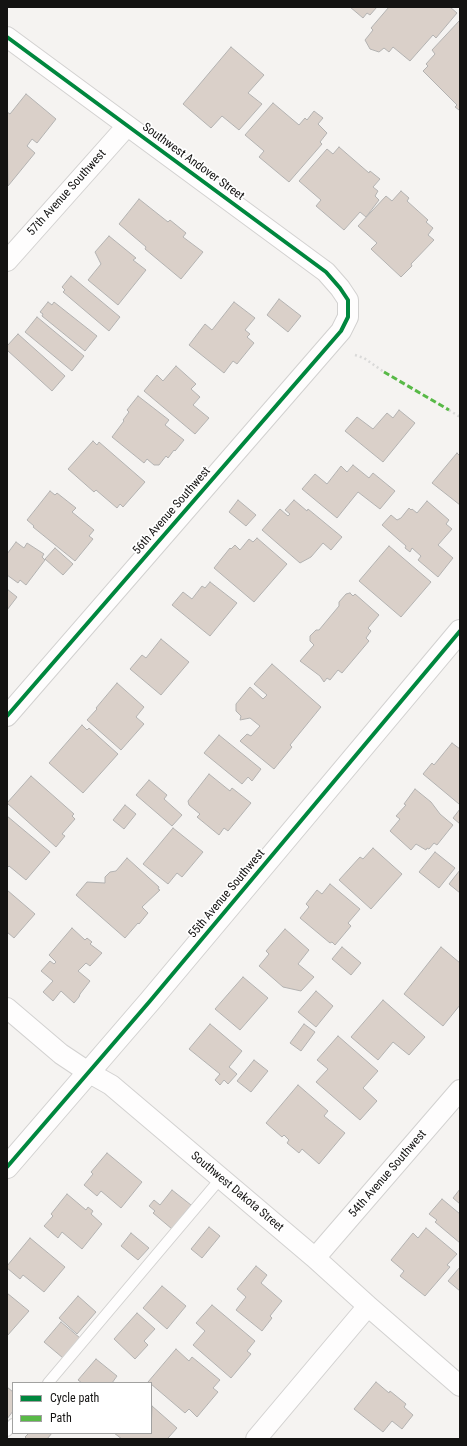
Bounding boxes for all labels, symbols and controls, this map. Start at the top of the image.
street label: Southwest Andover Street [139,120,247,204]
street label: 57th Avenue Southwest [24,147,110,239]
street label: 56th Avenue Southwest [130,464,214,558]
street label: 55th Avenue Southwest [186,847,268,941]
street label: 54th Avenue Southwest [346,1127,430,1221]
street label: Southwest Dakota Street [188,1149,286,1235]
legend [12,1382,152,1434]
text: Cycle path [50,1391,99,1405]
text: Path [50,1411,72,1425]

